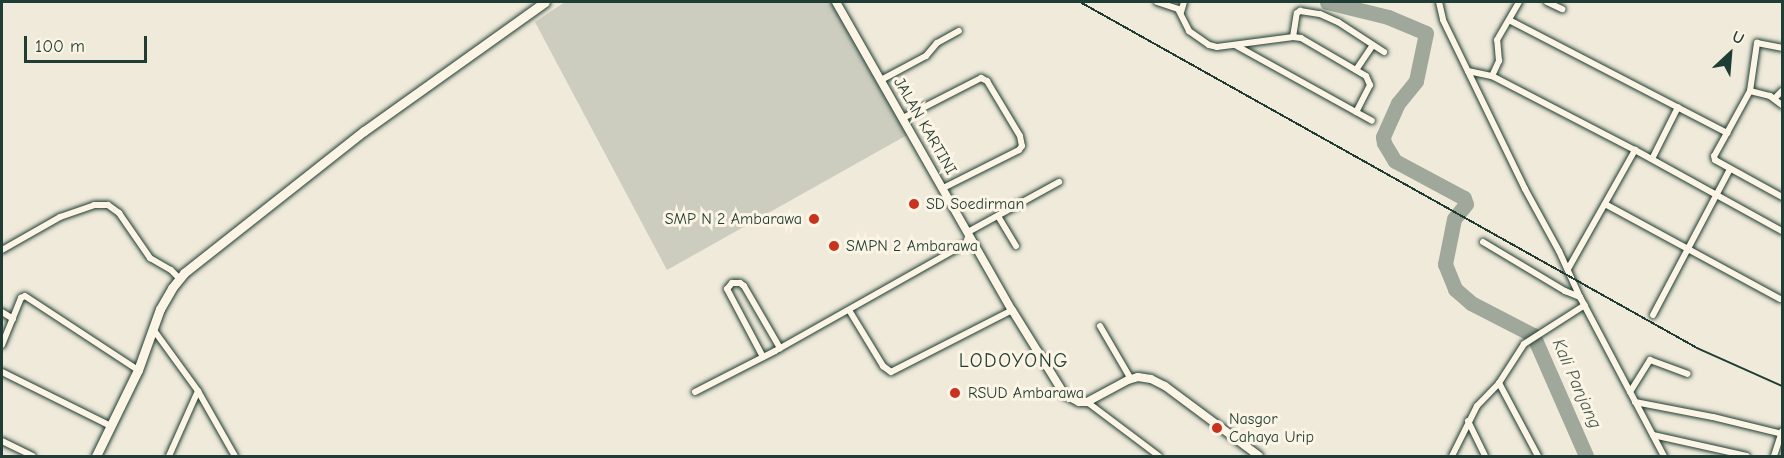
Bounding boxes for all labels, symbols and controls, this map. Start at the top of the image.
scale bar [27,24,150,62]
north arrow [1700,24,1760,84]
text: U [1729,27,1747,48]
text: 100 m [35,36,85,57]
street label: JALAN KARTINI [889,74,961,178]
place label: SD Soedirman [926,194,1024,214]
marker: SD Soedirman [907,197,921,211]
place label: SMP N 2 Ambarawa [665,209,802,229]
marker: SMP N 2 Ambarawa [807,212,821,226]
place label: SMPN 2 Ambarawa [846,236,978,256]
marker: SMPN 2 Ambarawa [827,239,841,253]
water label: Kali Panjang [1547,336,1605,432]
district label: LODOYONG [959,348,1069,372]
place label: RSUD Ambarawa [968,383,1084,403]
marker: RSUD Ambarawa [946,384,964,402]
place label: Nasgor Cahaya Urip [1229,409,1314,447]
marker: Nasgor Cahaya Urip [1210,421,1224,435]

